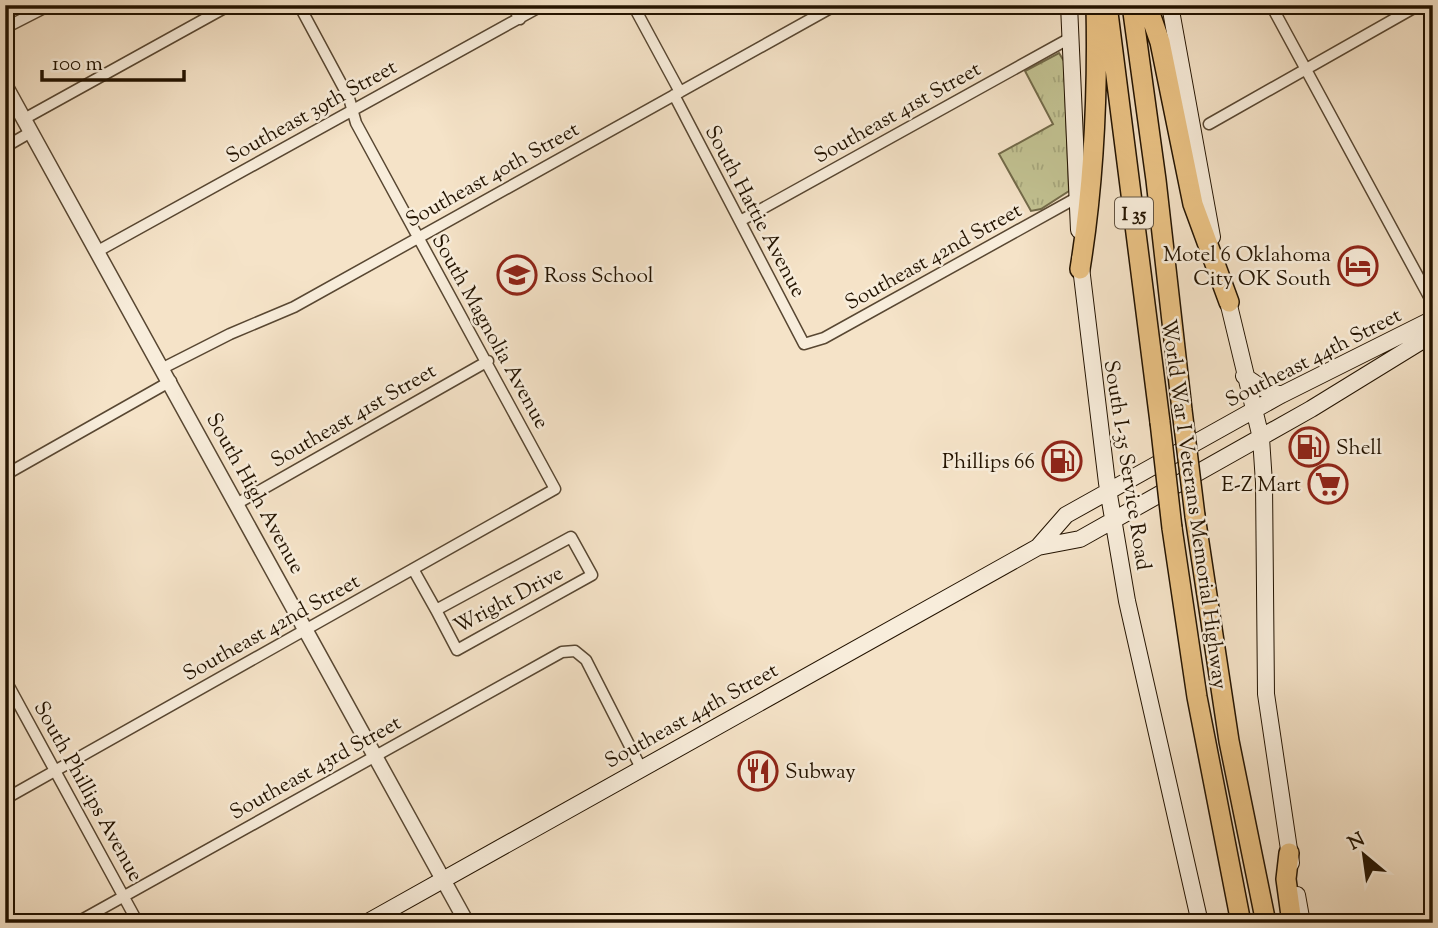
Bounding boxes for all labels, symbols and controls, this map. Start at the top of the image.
scale bar [42,38,184,82]
text: 100 m [52,50,103,80]
street label: Southeast 39th Street [221,53,403,172]
street label: Southeast 41st Street [809,55,987,172]
street label: Southeast 40th Street [401,116,585,236]
street label: South Hattie Avenue [696,121,812,303]
street label: Southeast 42nd Street [840,197,1028,319]
road number: I 35 [1115,197,1153,228]
street label: South Magnolia Avenue [423,229,555,435]
place label: Motel 6 Oklahoma City OK South [1163,241,1331,295]
hotel icon: Motel 6 Oklahoma City OK South [1337,245,1379,287]
school or university icon: Ross School [496,254,538,296]
place label: Ross School [544,262,654,292]
street label: Southeast 44th Street [1221,301,1407,416]
street label: World War I Veterans Memorial Highway [1152,317,1234,692]
street label: Southeast 41st Street [266,357,442,476]
street label: South I-35 Service Road [1095,358,1157,573]
street label: South High Avenue [198,408,311,580]
fuel station icon: Shell [1288,426,1330,468]
place label: Shell [1336,434,1382,464]
fuel station icon: Phillips 66 [1041,440,1083,482]
place label: Phillips 66 [942,448,1035,478]
supermarket icon: E-Z Mart [1307,463,1349,505]
place label: E-Z Mart [1221,471,1301,501]
street label: Wright Drive [449,559,569,642]
street label: Southeast 42nd Street [178,568,366,690]
street label: Southeast 44th Street [600,657,784,777]
street label: South Phillips Avenue [25,696,149,888]
street label: Southeast 43rd Street [225,709,407,828]
restaurant icon: Subway [737,750,779,792]
place label: Subway [785,758,856,788]
north arrow [1330,820,1400,890]
text: N [1344,827,1370,858]

